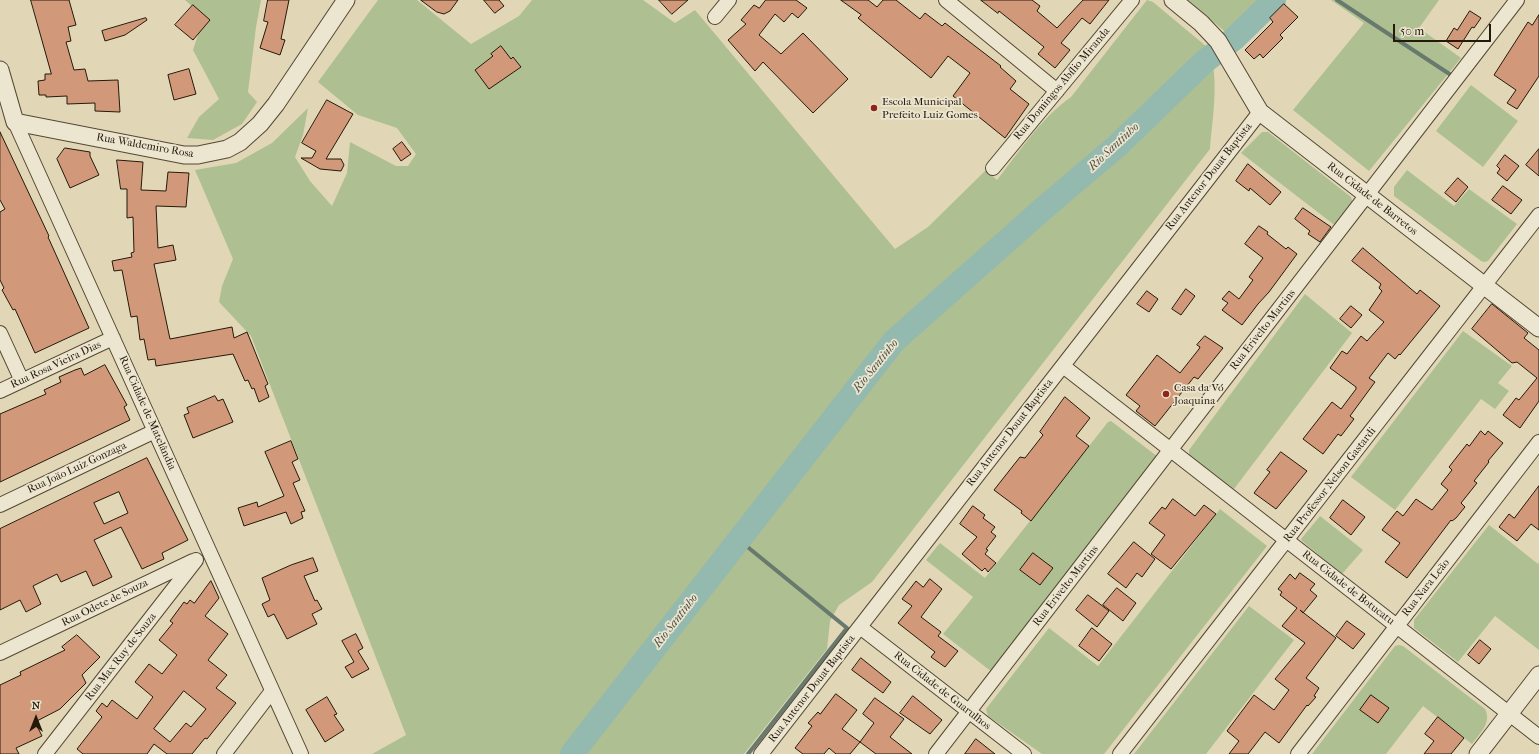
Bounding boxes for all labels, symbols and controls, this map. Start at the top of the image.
scale bar [1395,16,1493,42]
text: 50 m [1400,24,1424,38]
street label: Rua Domingos Abílio Miranda [1011,25,1113,143]
place label: Escola Municipal Prefeito Luiz Gomes [882,95,978,121]
marker: Escola Municipal Prefeito Luiz Gomes [869,103,879,113]
water label: Rio Santinho [1086,120,1142,174]
street label: Rua Antenor Douat Baptista [1163,121,1255,233]
street label: Rua Waldemiro Rosa [95,131,195,161]
street label: Rua Cidade de Barretos [1324,160,1420,238]
street label: Rua Erivelto Martins [1227,287,1299,373]
water label: Rio Santinho [850,337,902,395]
street label: Rua Rosa Vieira Dias [9,338,103,392]
street label: Rua Cidade de Matelândia [116,354,178,472]
street label: Rua Antenor Douat Baptista [964,377,1056,489]
place label: Casa da Vó Joaquina [1174,381,1224,407]
marker: Casa da Vó Joaquina [1161,389,1171,399]
street label: Rua Professor Nelson Gastardi [1281,425,1379,545]
street label: Rua João Luiz Gonzaga [25,439,129,497]
street label: Rua Erivelto Martins [1030,543,1102,629]
street label: Rua Cidade de Botucatu [1299,548,1397,628]
street label: Rua Nara Leão [1399,557,1453,619]
street label: Rua Odete de Souza [60,576,150,630]
water label: Rio Santinho [651,591,701,651]
street label: Rua Max Ruy de Souza [83,610,159,704]
street label: Rua Antenor Douat Baptista [766,633,858,745]
street label: Rua Cidade de Guarulhos [891,649,993,733]
north arrow [16,698,56,738]
text: N [32,699,40,712]

